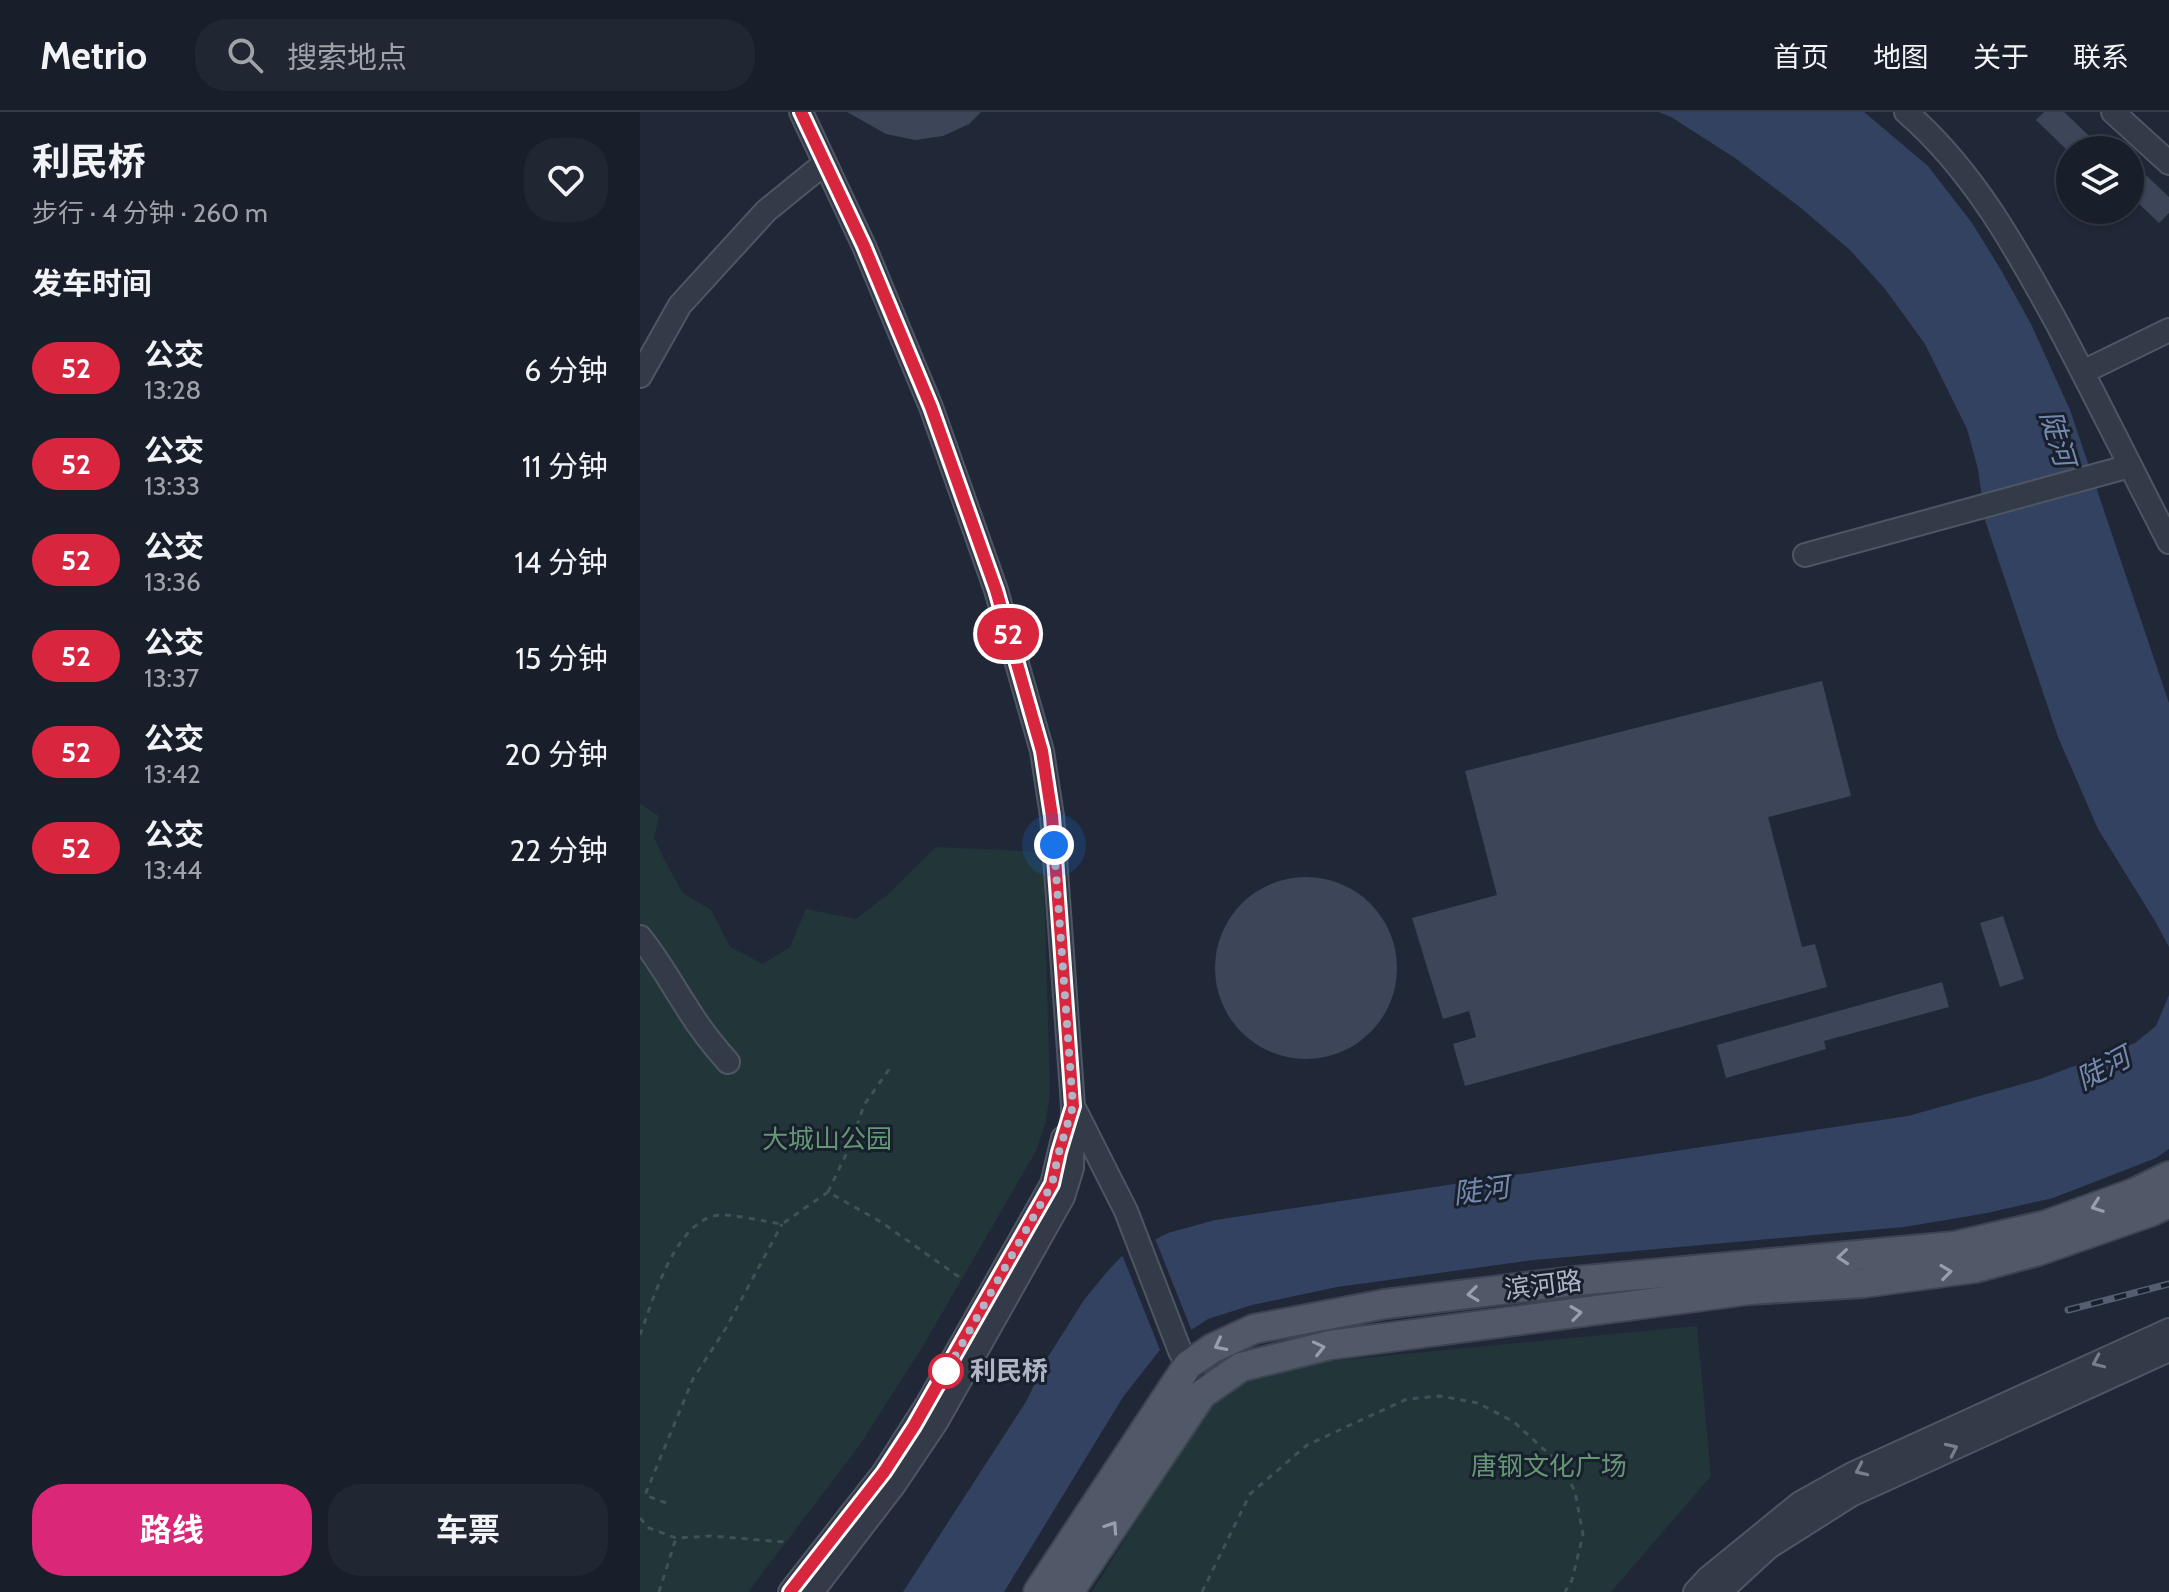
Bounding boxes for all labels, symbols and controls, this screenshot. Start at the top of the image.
search box [195,19,755,91]
text: Metrio [40,32,147,79]
icon: search [223,33,267,77]
text: 搜索地点 [287,39,407,76]
text: 首页 [1773,40,1829,74]
text: 地图 [1873,40,1929,74]
text: 关于 [1973,40,2029,74]
text: 联系 [2073,40,2129,74]
map controls [2056,136,2144,224]
button: layers [2056,136,2144,224]
text: 利民桥 [32,138,146,185]
button: heart [524,138,608,222]
text: 步行 · 4 分钟 · 260 m [32,197,268,229]
text: 发车时间 [32,265,152,302]
text: 公交 [144,336,204,373]
text: 52 [61,351,91,385]
text: 6 分钟 [524,352,608,389]
text: 13:28 [144,374,201,406]
water label: 陡河 [2034,406,2084,475]
text: 公交 [144,432,204,469]
text: 52 [61,447,91,481]
text: 11 分钟 [522,448,608,485]
text: 13:33 [144,470,200,502]
text: 公交 [144,528,204,565]
text: 52 [61,543,91,577]
text: 14 分钟 [514,544,608,581]
text: 13:36 [144,566,201,598]
line badge: 52 [972,608,1044,660]
text: 52 [993,617,1023,651]
text: 公交 [144,624,204,661]
text: 52 [61,639,91,673]
text: 15 分钟 [515,640,608,677]
text: 13:37 [144,662,199,694]
text: 公交 [144,720,204,757]
text: 52 [61,735,91,769]
text: 20 分钟 [505,736,608,773]
text: 13:42 [144,758,201,790]
text: 公交 [144,816,204,853]
your location [1034,825,1074,865]
text: 52 [61,831,91,865]
text: 22 分钟 [510,832,608,869]
text: 13:44 [144,854,202,886]
water label: 陡河 [2070,1038,2140,1096]
park label: 大城山公园 [762,1123,892,1155]
water label: 陡河 [1451,1169,1516,1211]
one-way arrow [2091,1197,2105,1213]
one-way arrow [1836,1248,1849,1265]
street label: 滨河路 [1502,1264,1584,1306]
one-way arrow [1939,1264,1952,1281]
one-way arrow [1466,1285,1479,1302]
one-way arrow [1570,1304,1583,1321]
one-way arrow [1213,1335,1228,1351]
one-way arrow [1311,1340,1325,1357]
one-way arrow [2092,1352,2106,1368]
marker: 利民桥 [929,1354,963,1388]
place label: 利民桥 [970,1355,1048,1387]
one-way arrow [1943,1443,1958,1459]
park label: 唐钢文化广场 [1471,1450,1627,1482]
one-way arrow [1855,1460,1870,1476]
button: 路线 [32,1484,312,1576]
button: 车票 [328,1484,608,1576]
one-way arrow [1102,1521,1117,1536]

